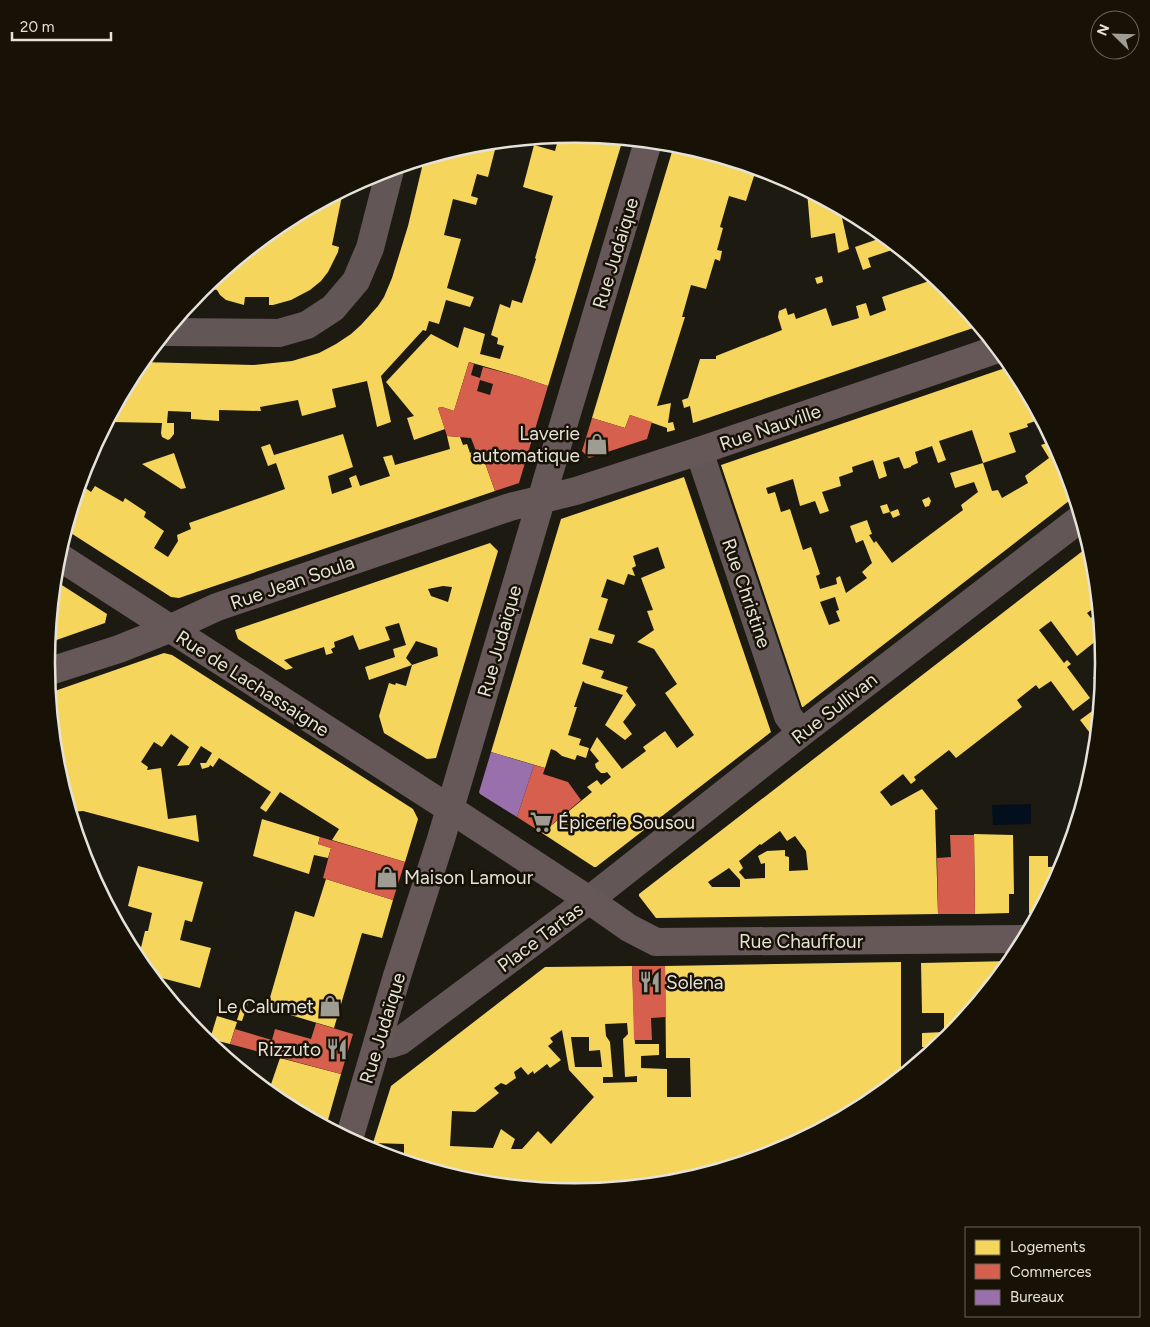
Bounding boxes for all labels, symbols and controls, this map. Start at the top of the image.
scale bar [12,10,111,42]
north arrow [1090,10,1140,60]
text: 20 m [20,18,54,36]
text: N [1094,22,1113,38]
street label: Rue Judaïque [588,195,643,312]
street label: Rue Nauville [716,399,824,456]
place label: Laverie automatique [472,422,580,467]
shop icon: Laverie automatique [584,431,610,457]
street label: Rue Christine [717,535,776,651]
street label: Rue Jean Soula [227,550,357,614]
street label: Rue Judaïque [473,583,526,700]
street label: Rue de Lachassaigne [172,625,334,741]
street label: Rue Sullivan [787,668,882,749]
supermarket icon: Épicerie Sousou [528,809,554,835]
place label: Épicerie Sousou [558,811,695,834]
shop icon: Maison Lamour [374,864,400,890]
place label: Maison Lamour [404,866,534,889]
street label: Place Tartas [493,898,588,977]
street label: Rue Chauffour [739,930,864,953]
restaurant icon: Solena [637,969,663,995]
street label: Rue Judaïque [355,970,410,1087]
place label: Solena [666,971,724,994]
shop icon: Le Calumet [317,993,343,1019]
place label: Le Calumet [217,995,314,1018]
restaurant icon: Rizzuto [324,1036,350,1062]
place label: Rizzuto [257,1038,321,1061]
legend [965,1227,1140,1317]
text: Logements [1010,1238,1085,1256]
text: Commerces [1010,1263,1092,1281]
text: Bureaux [1010,1288,1064,1306]

